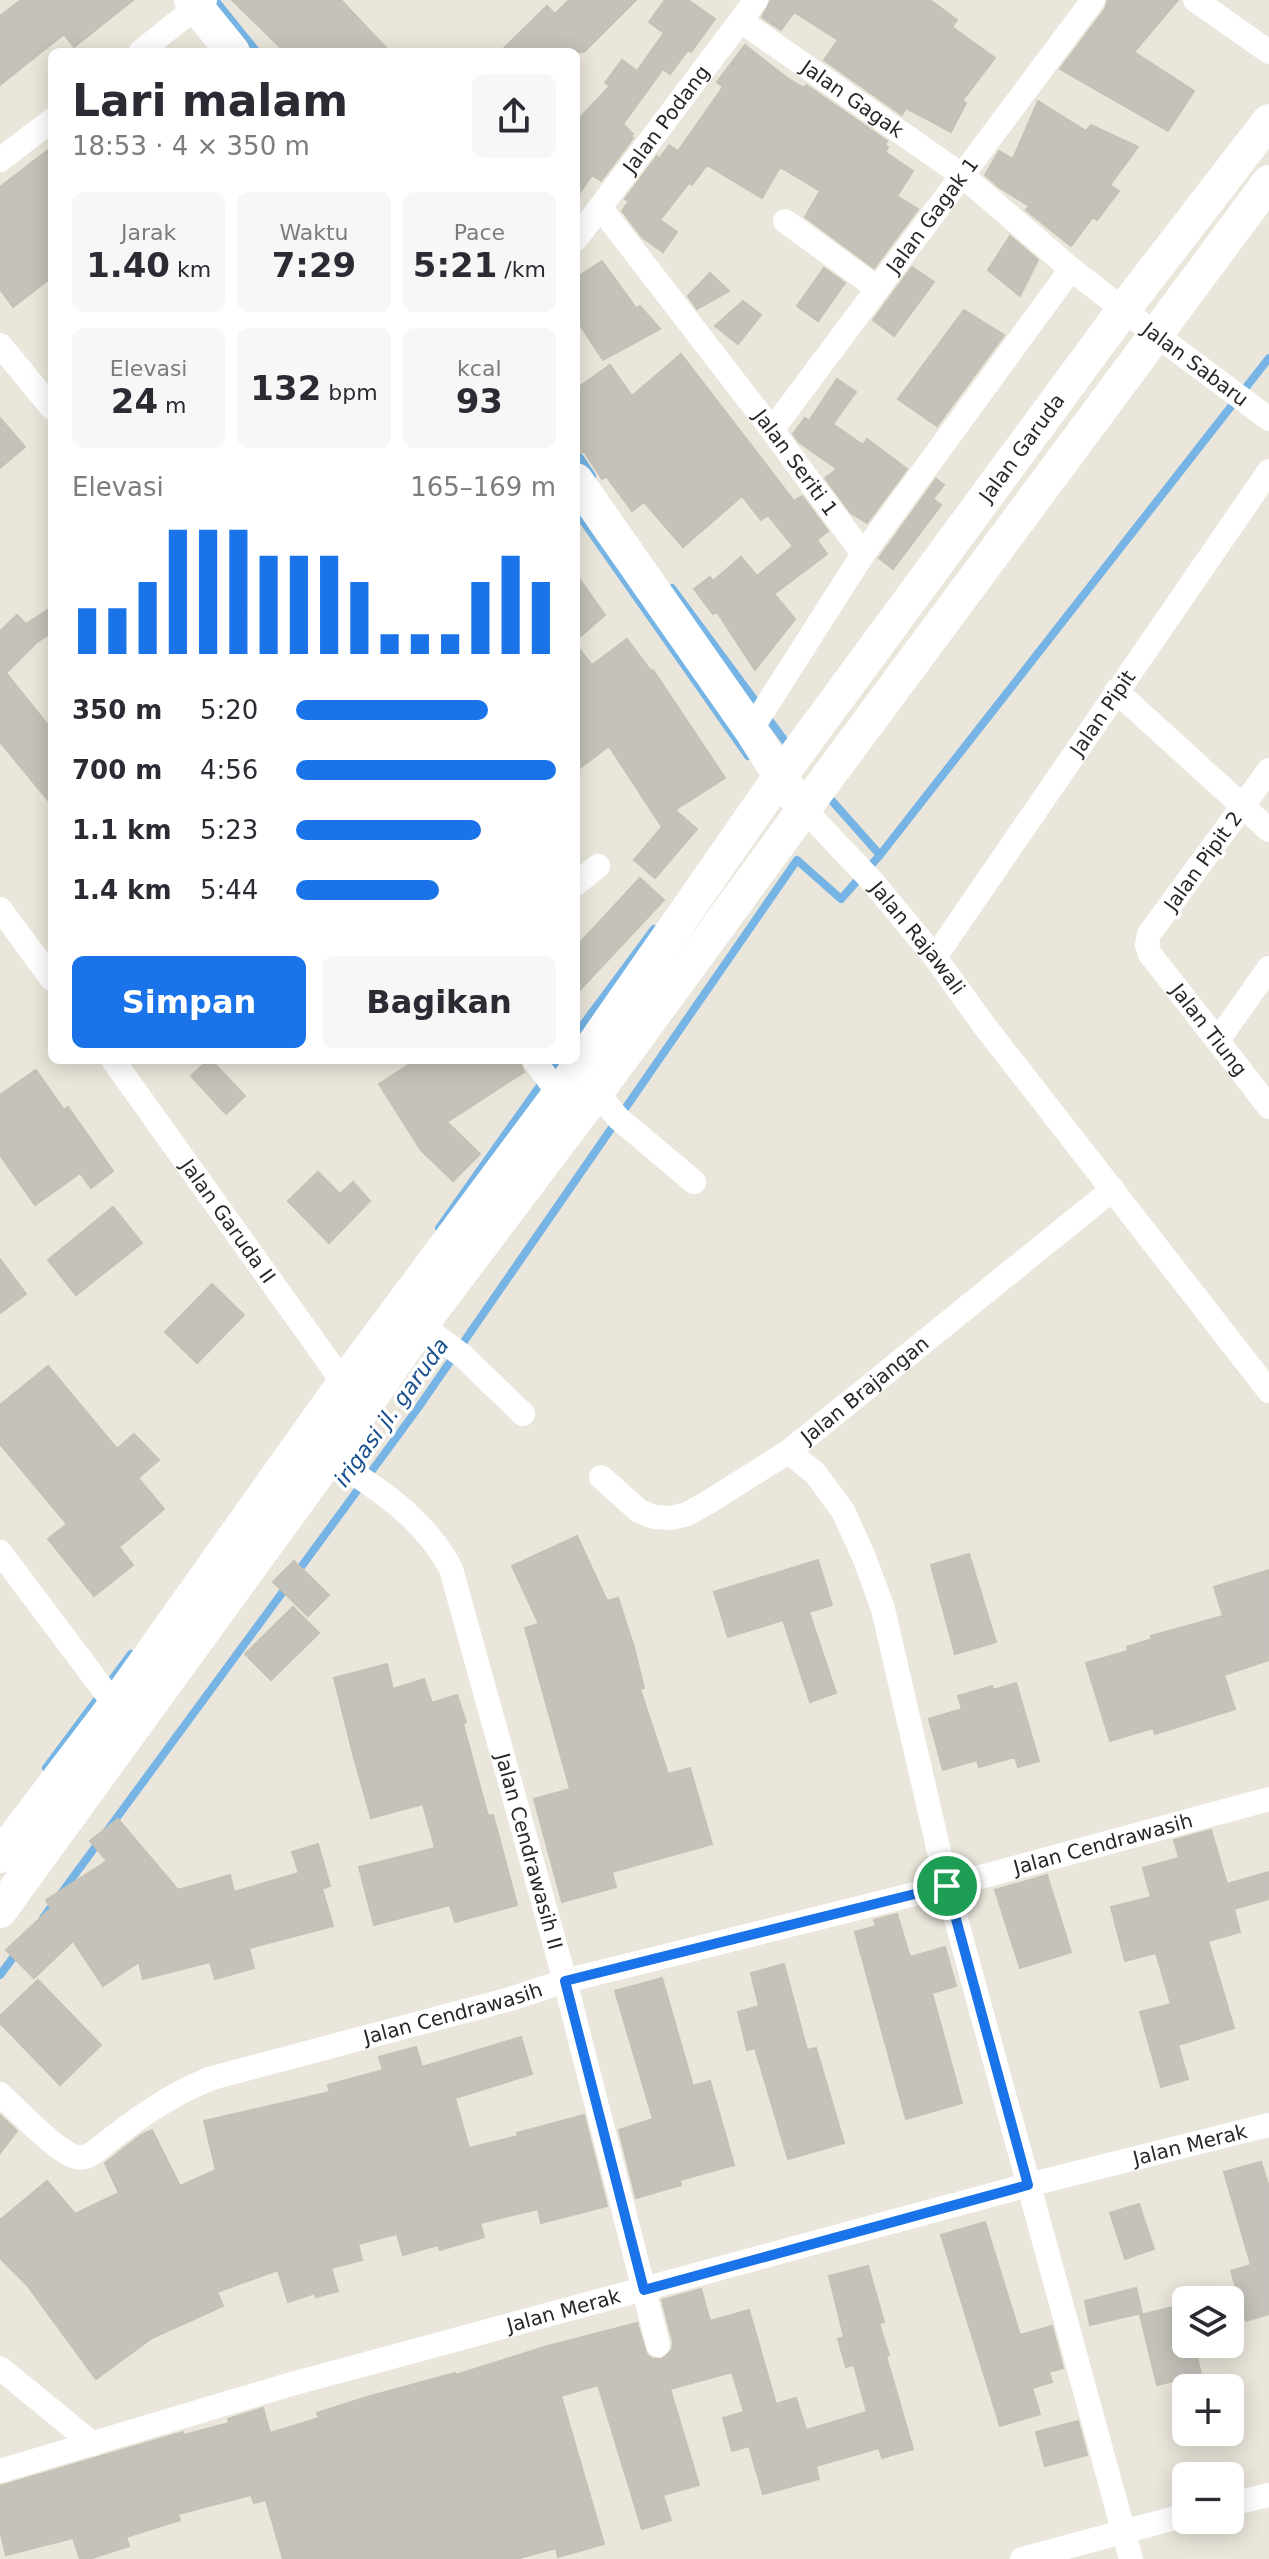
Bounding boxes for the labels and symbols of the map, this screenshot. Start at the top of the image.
street label: Jalan Gagak [795,54,909,143]
street label: Jalan Podang [617,60,715,180]
street label: Jalan Gagak 1 [880,153,983,280]
street label: Jalan Sabaru [1136,316,1253,411]
street label: Jalan Garuda [973,389,1070,508]
street label: Jalan Seriti 1 [747,403,843,521]
street label: Jalan Pipit [1064,666,1140,762]
street label: Jalan Pipit 2 [1158,806,1247,917]
street label: Jalan Rajawali [864,875,970,999]
street label: Jalan Tiung [1164,977,1252,1081]
street label: Jalan Garuda II [175,1153,281,1288]
street label: Jalan Brajangan [794,1331,934,1450]
water label: irigasi jl. garuda [329,1333,454,1491]
street label: Jalan Cendrawasih II [490,1749,568,1952]
street label: Jalan Cendrawasih [1009,1808,1195,1880]
pin [913,1852,981,1920]
street label: Jalan Cendrawasih [359,1977,545,2050]
street label: Jalan Merak [1128,2119,1250,2171]
street label: Jalan Merak [502,2284,623,2338]

